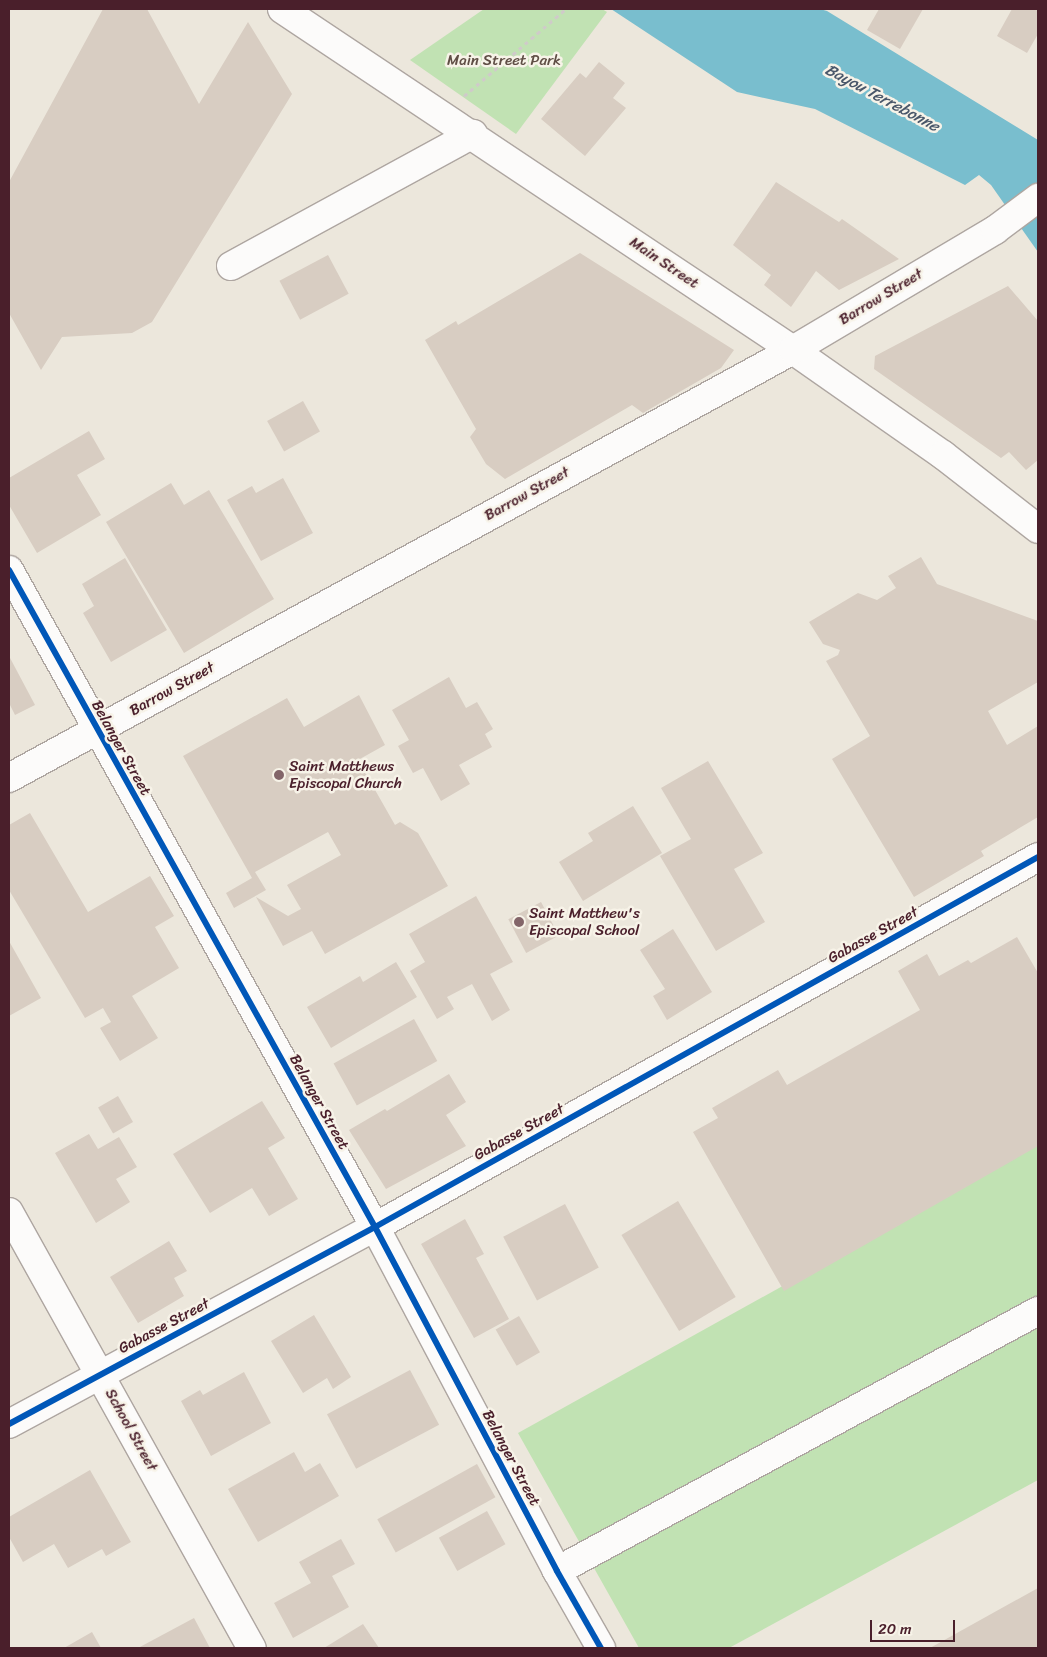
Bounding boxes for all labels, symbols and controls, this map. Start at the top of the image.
park label: Main Street Park [447,52,561,70]
water label: Bayou Terrebonne [822,60,942,136]
street label: Main Street [626,233,702,293]
street label: Barrow Street [836,265,926,329]
street label: Barrow Street [481,463,573,525]
street label: Barrow Street [126,658,218,720]
street label: Belanger Street [88,697,154,799]
place label: Saint Matthews Episcopal Church [289,757,402,792]
marker: Saint Matthews Episcopal Church [273,769,285,781]
street label: Gabasse Street [825,903,921,967]
place label: Saint Matthew's Episcopal School [529,904,639,939]
marker: Saint Matthew's Episcopal School [513,916,525,928]
street label: Belanger Street [286,1051,352,1153]
street label: Gabasse Street [471,1100,567,1164]
street label: Gabasse Street [115,1294,213,1358]
street label: School Street [101,1386,161,1474]
street label: Belanger Street [478,1407,544,1509]
scale bar [872,1610,957,1642]
text: 20 m [878,1616,912,1642]

